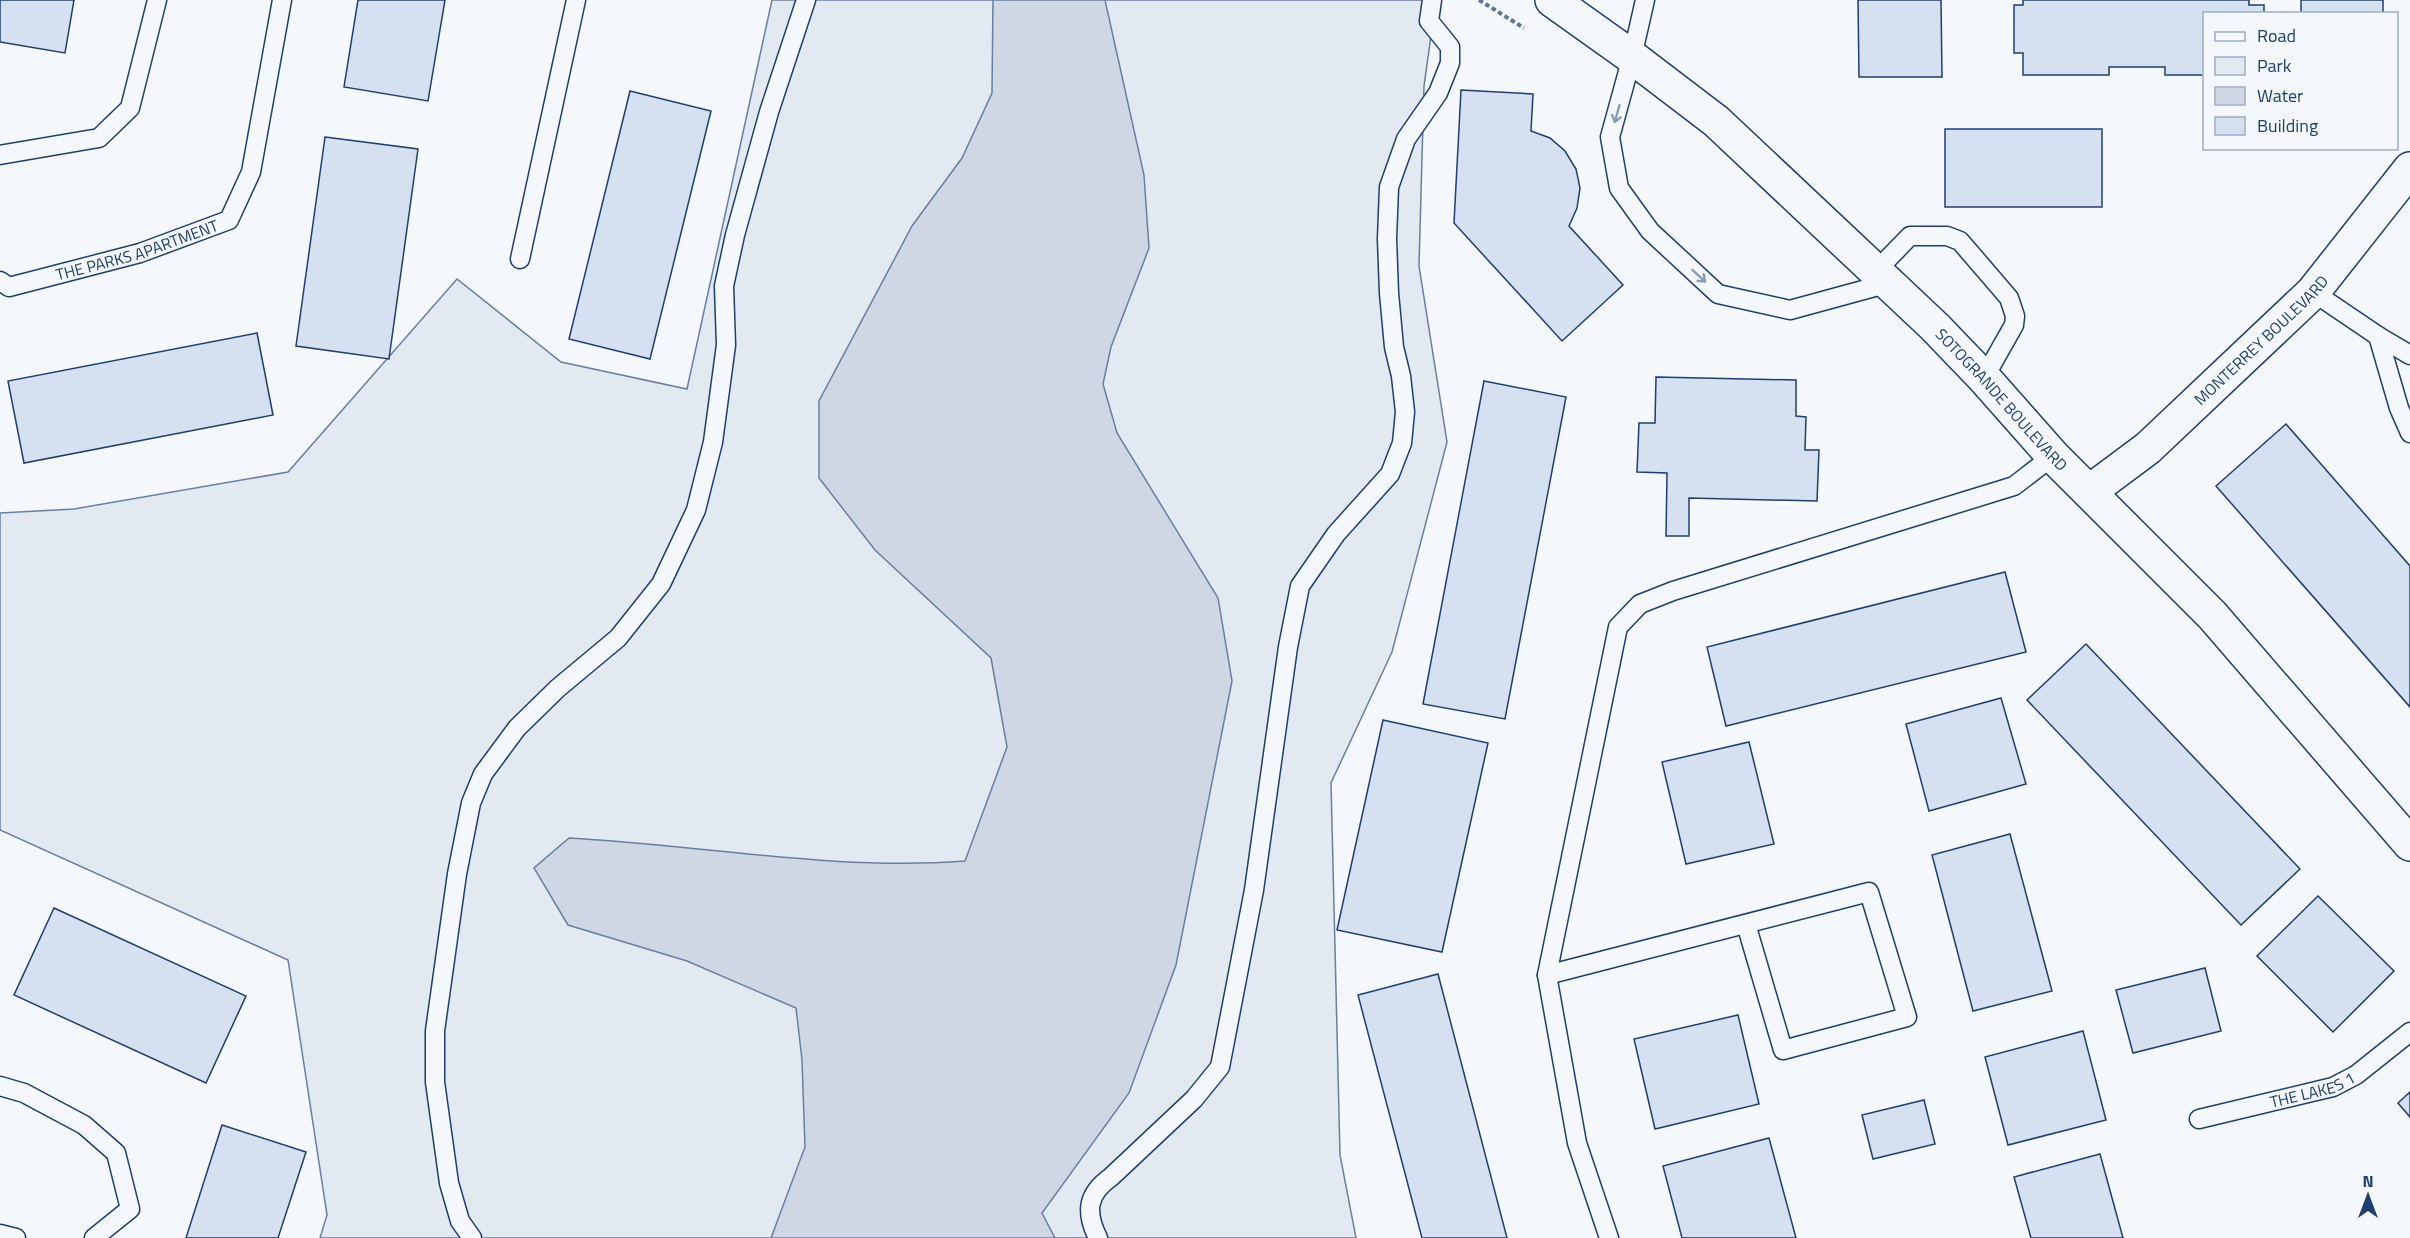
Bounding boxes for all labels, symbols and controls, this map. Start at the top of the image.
legend [2203,12,2398,150]
text: Road [2257,22,2296,49]
text: Park [2257,52,2292,79]
text: Water [2257,82,2303,109]
one-way arrow [1611,104,1622,123]
text: Building [2257,112,2318,139]
street label: THE PARKS APARTMENT [53,213,222,286]
one-way arrow [1691,268,1706,283]
street label: MONTERREY BOULEVARD [2188,270,2334,411]
street label: SOTOGRANDE BOULEVARD [1930,323,2073,476]
street label: THE LAKES 1 [2267,1066,2359,1114]
north arrow [2338,1166,2398,1226]
text: N [2362,1169,2374,1193]

